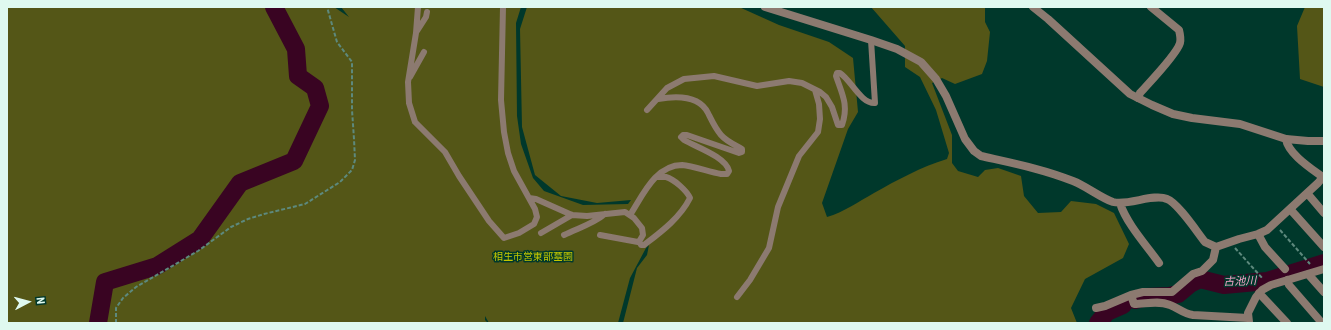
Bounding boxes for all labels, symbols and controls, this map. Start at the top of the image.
park label: 相生市営東部墓園 [493,251,573,263]
water label: 古池川 [1223,275,1257,289]
north arrow [8,282,48,322]
text: N [34,297,47,305]

